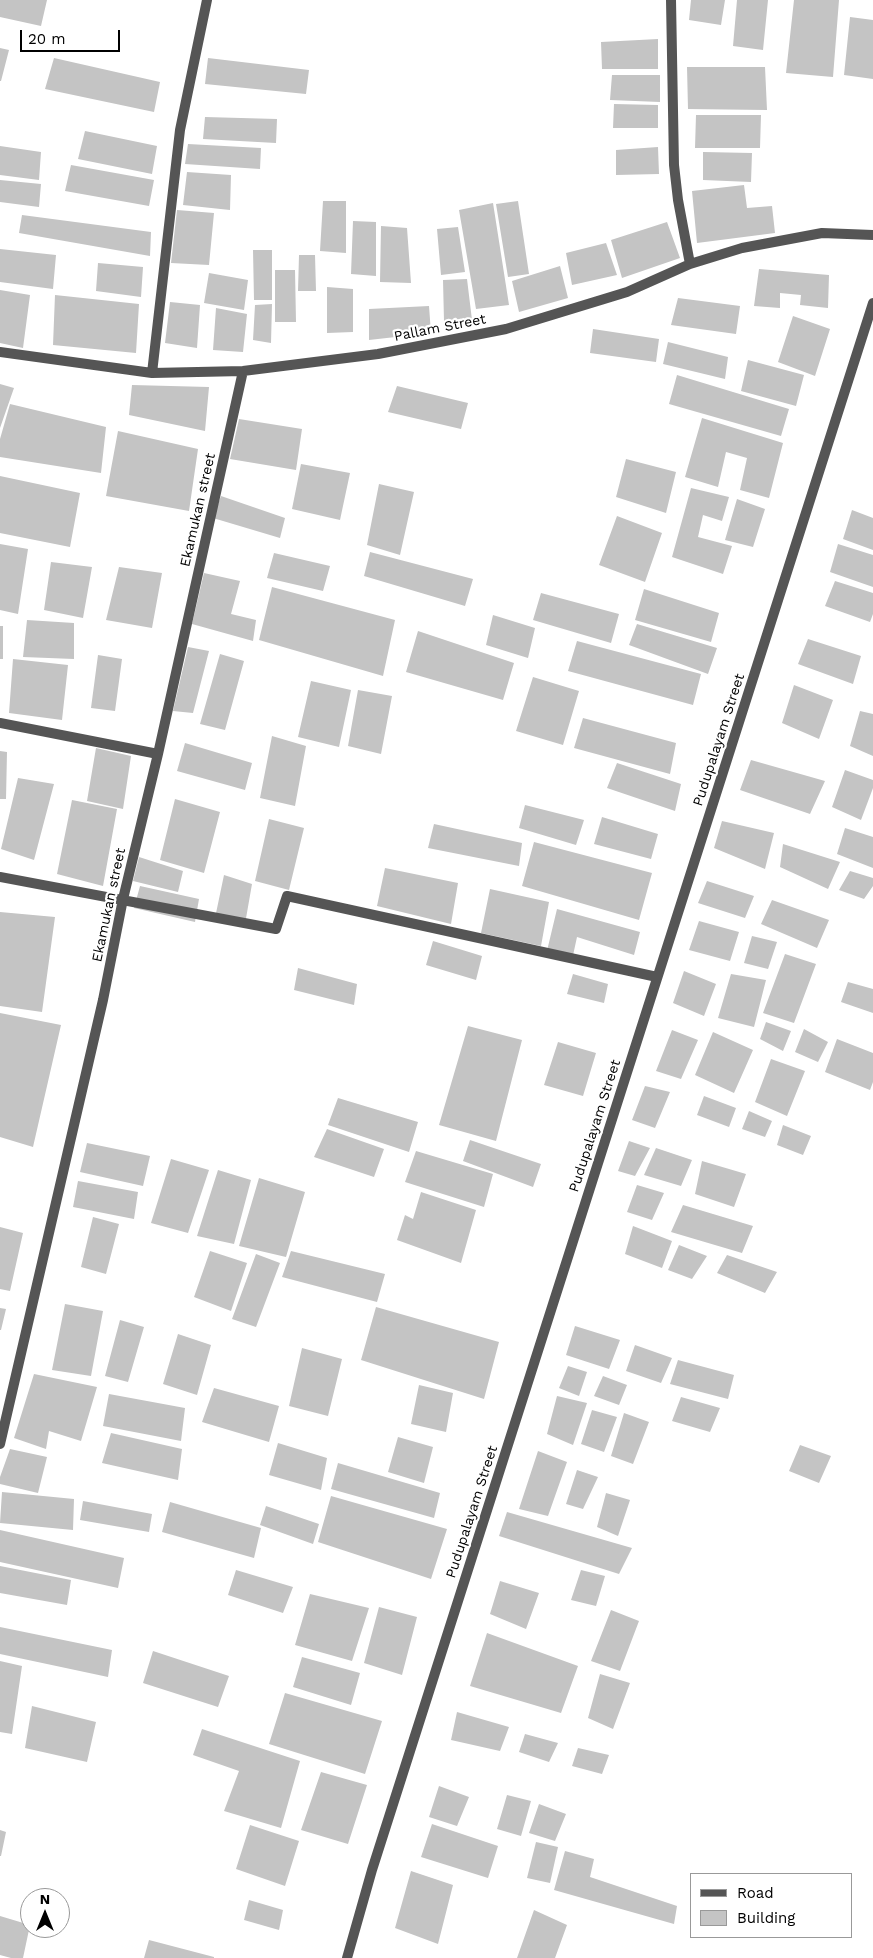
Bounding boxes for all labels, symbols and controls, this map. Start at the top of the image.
scale bar [22,20,122,52]
text: 20 m [28,30,66,48]
street label: Pallam Street [393,311,487,345]
street label: Ekamukan street [177,451,219,569]
street label: Pudupalayam Street [690,672,748,808]
street label: Ekamukan street [89,846,129,964]
street label: Pudupalayam Street [566,1058,624,1194]
street label: Pudupalayam Street [443,1444,501,1580]
legend [690,1873,853,1938]
text: Road [737,1884,774,1902]
north arrow [20,1888,70,1938]
text: N [40,1891,50,1907]
text: Building [737,1909,795,1927]

